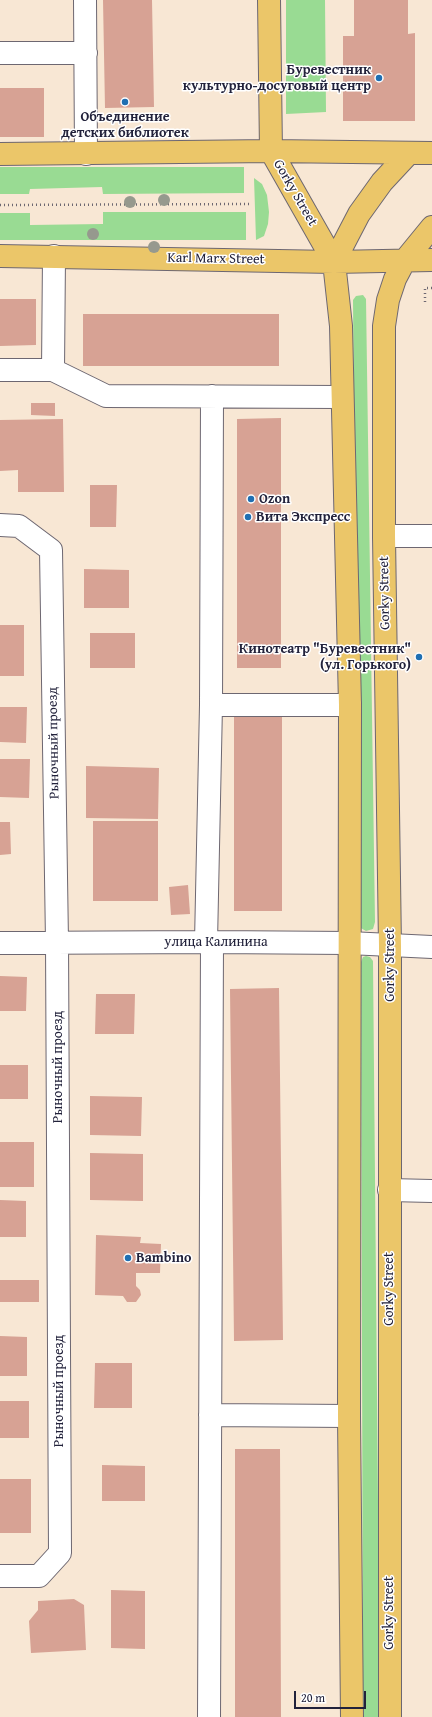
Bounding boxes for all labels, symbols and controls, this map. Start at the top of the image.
place label: Буревестник культурно-досуговый центр [183,62,371,94]
marker: Буревестник культурно-досуговый центр [374,73,384,83]
marker: Объединение детских библиотек [120,97,130,107]
place label: Объединение детских библиотек [61,109,189,142]
street label: Gorky Street [269,157,321,229]
street label: Karl Marx Street [167,250,265,268]
place label: Ozon [259,491,290,507]
marker: Ozon [246,494,256,504]
place label: Вита Экспресс [256,509,350,525]
marker: Вита Экспресс [243,512,253,522]
street label: Gorky Street [376,556,394,630]
place label: Кинотеатр "Буревестник" (ул. Горького) [239,641,411,674]
marker: Кинотеатр "Буревестник" (ул. Горького) [414,652,424,662]
street label: Рыночный проезд [45,687,63,799]
street label: Gorky Street [382,928,398,1002]
street label: улица Калинина [164,934,268,950]
street label: Рыночный проезд [50,1011,66,1123]
place label: Bambino [136,1250,192,1266]
street label: Gorky Street [381,1252,397,1326]
marker: Bambino [123,1253,133,1263]
street label: Рыночный проезд [51,1335,67,1447]
street label: Gorky Street [381,1576,397,1650]
scale bar [296,1683,368,1709]
text: 20 m [301,1689,325,1706]

